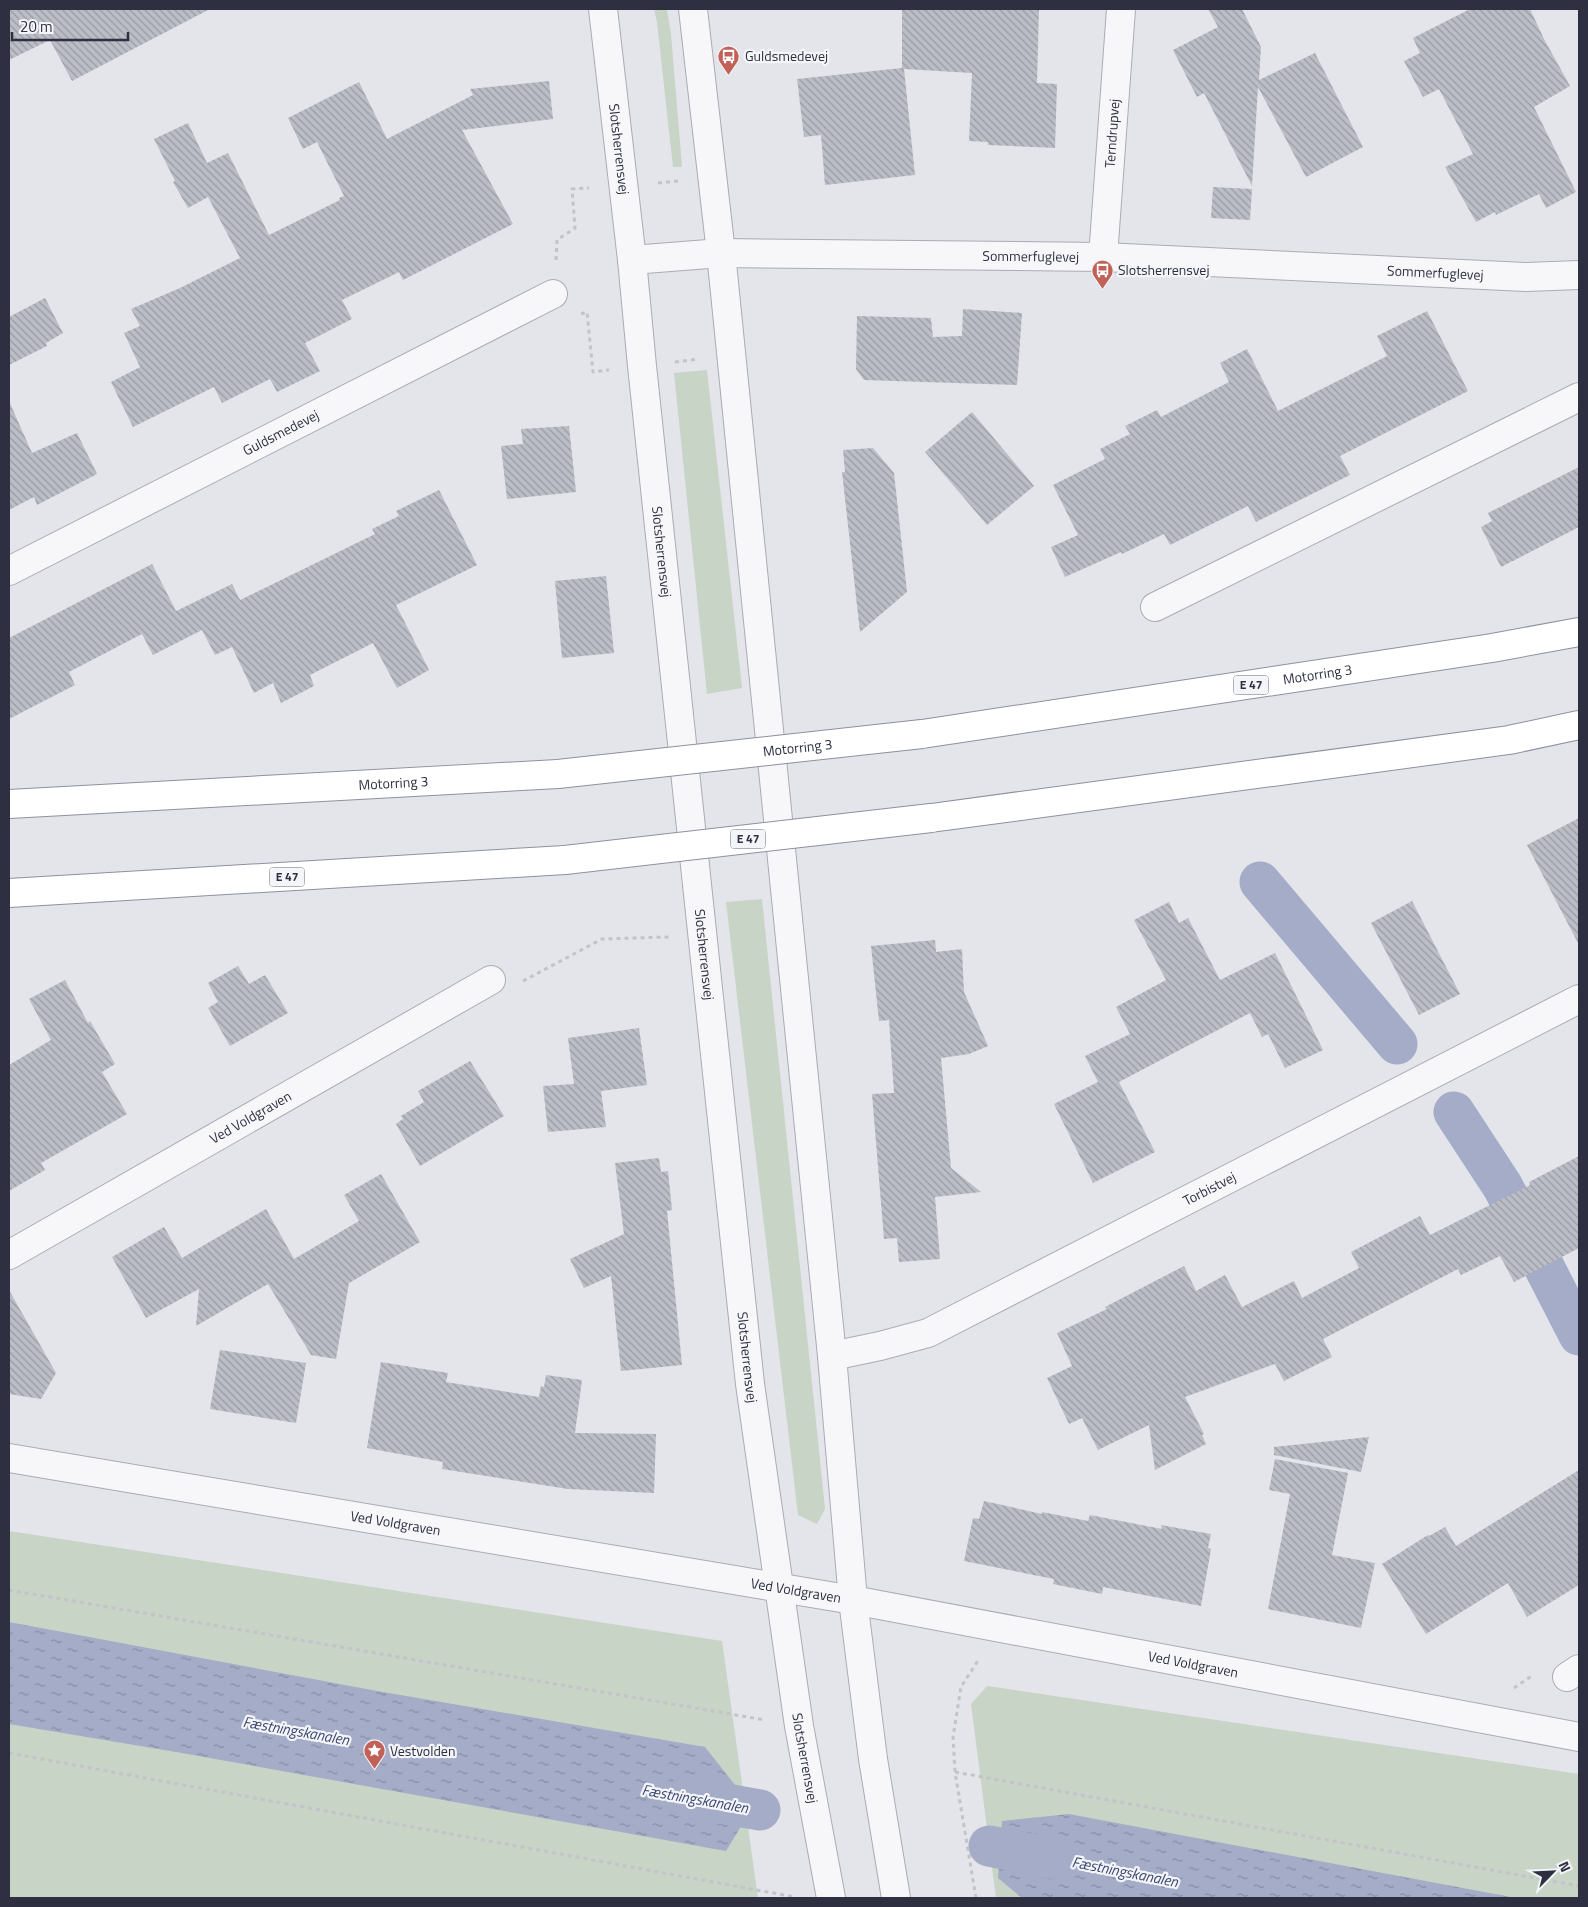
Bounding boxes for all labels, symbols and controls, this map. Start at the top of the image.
scale bar [12,10,129,42]
text: 20 m [20,15,53,38]
bus stop icon: Guldsmedevej [717,44,741,75]
place label: Guldsmedevej [745,45,828,66]
street label: Terndrupvej [1098,98,1124,169]
street label: Slotsherrensvej [604,102,635,196]
street label: Sommerfuglevej [982,245,1079,267]
bus stop icon: Slotsherrensvej [1090,258,1114,289]
place label: Slotsherrensvej [1118,259,1209,280]
street label: Sommerfuglevej [1387,259,1484,285]
street label: Guldsmedevej [239,404,322,460]
street label: Slotsherrensvej [647,505,677,598]
street label: Motorring 3 [1281,658,1354,689]
road number: E 47 [1234,676,1268,694]
street label: Motorring 3 [762,733,833,761]
street label: Motorring 3 [358,770,429,795]
road number: E 47 [730,830,766,849]
road number: E 47 [270,868,304,886]
street label: Slotsherrensvej [690,908,720,1001]
street label: Ved Voldgraven [205,1085,295,1149]
street label: Torbistvej [1179,1166,1239,1211]
street label: Slotsherrensvej [732,1311,764,1404]
street label: Ved Voldgraven [349,1505,442,1540]
street label: Ved Voldgraven [749,1572,843,1608]
street label: Ved Voldgraven [1146,1645,1240,1682]
water label: Fæstningskanalen [241,1710,352,1751]
street label: Slotsherrensvej [787,1711,824,1805]
place icon: Vestvolden [362,1739,386,1770]
place label: Vestvolden [390,1740,455,1761]
water label: Fæstningskanalen [640,1778,751,1819]
north arrow [1528,1847,1578,1897]
water label: Fæstningskanalen [1070,1850,1181,1893]
text: N [1554,1858,1577,1875]

